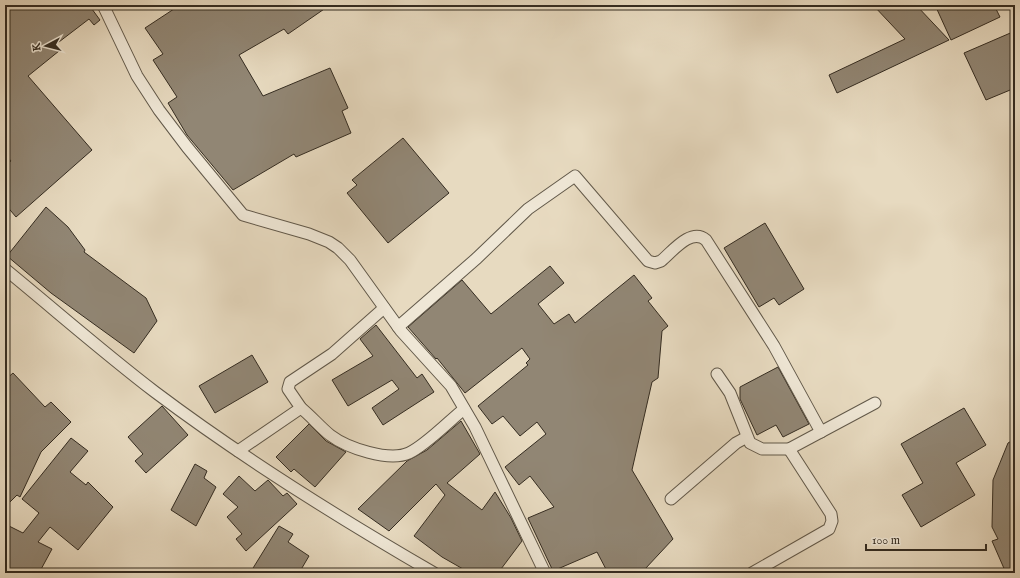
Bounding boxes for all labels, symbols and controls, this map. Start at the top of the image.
north arrow [26,26,66,66]
text: K [30,41,45,52]
scale bar [866,526,986,552]
text: 100 m [872,533,900,548]

